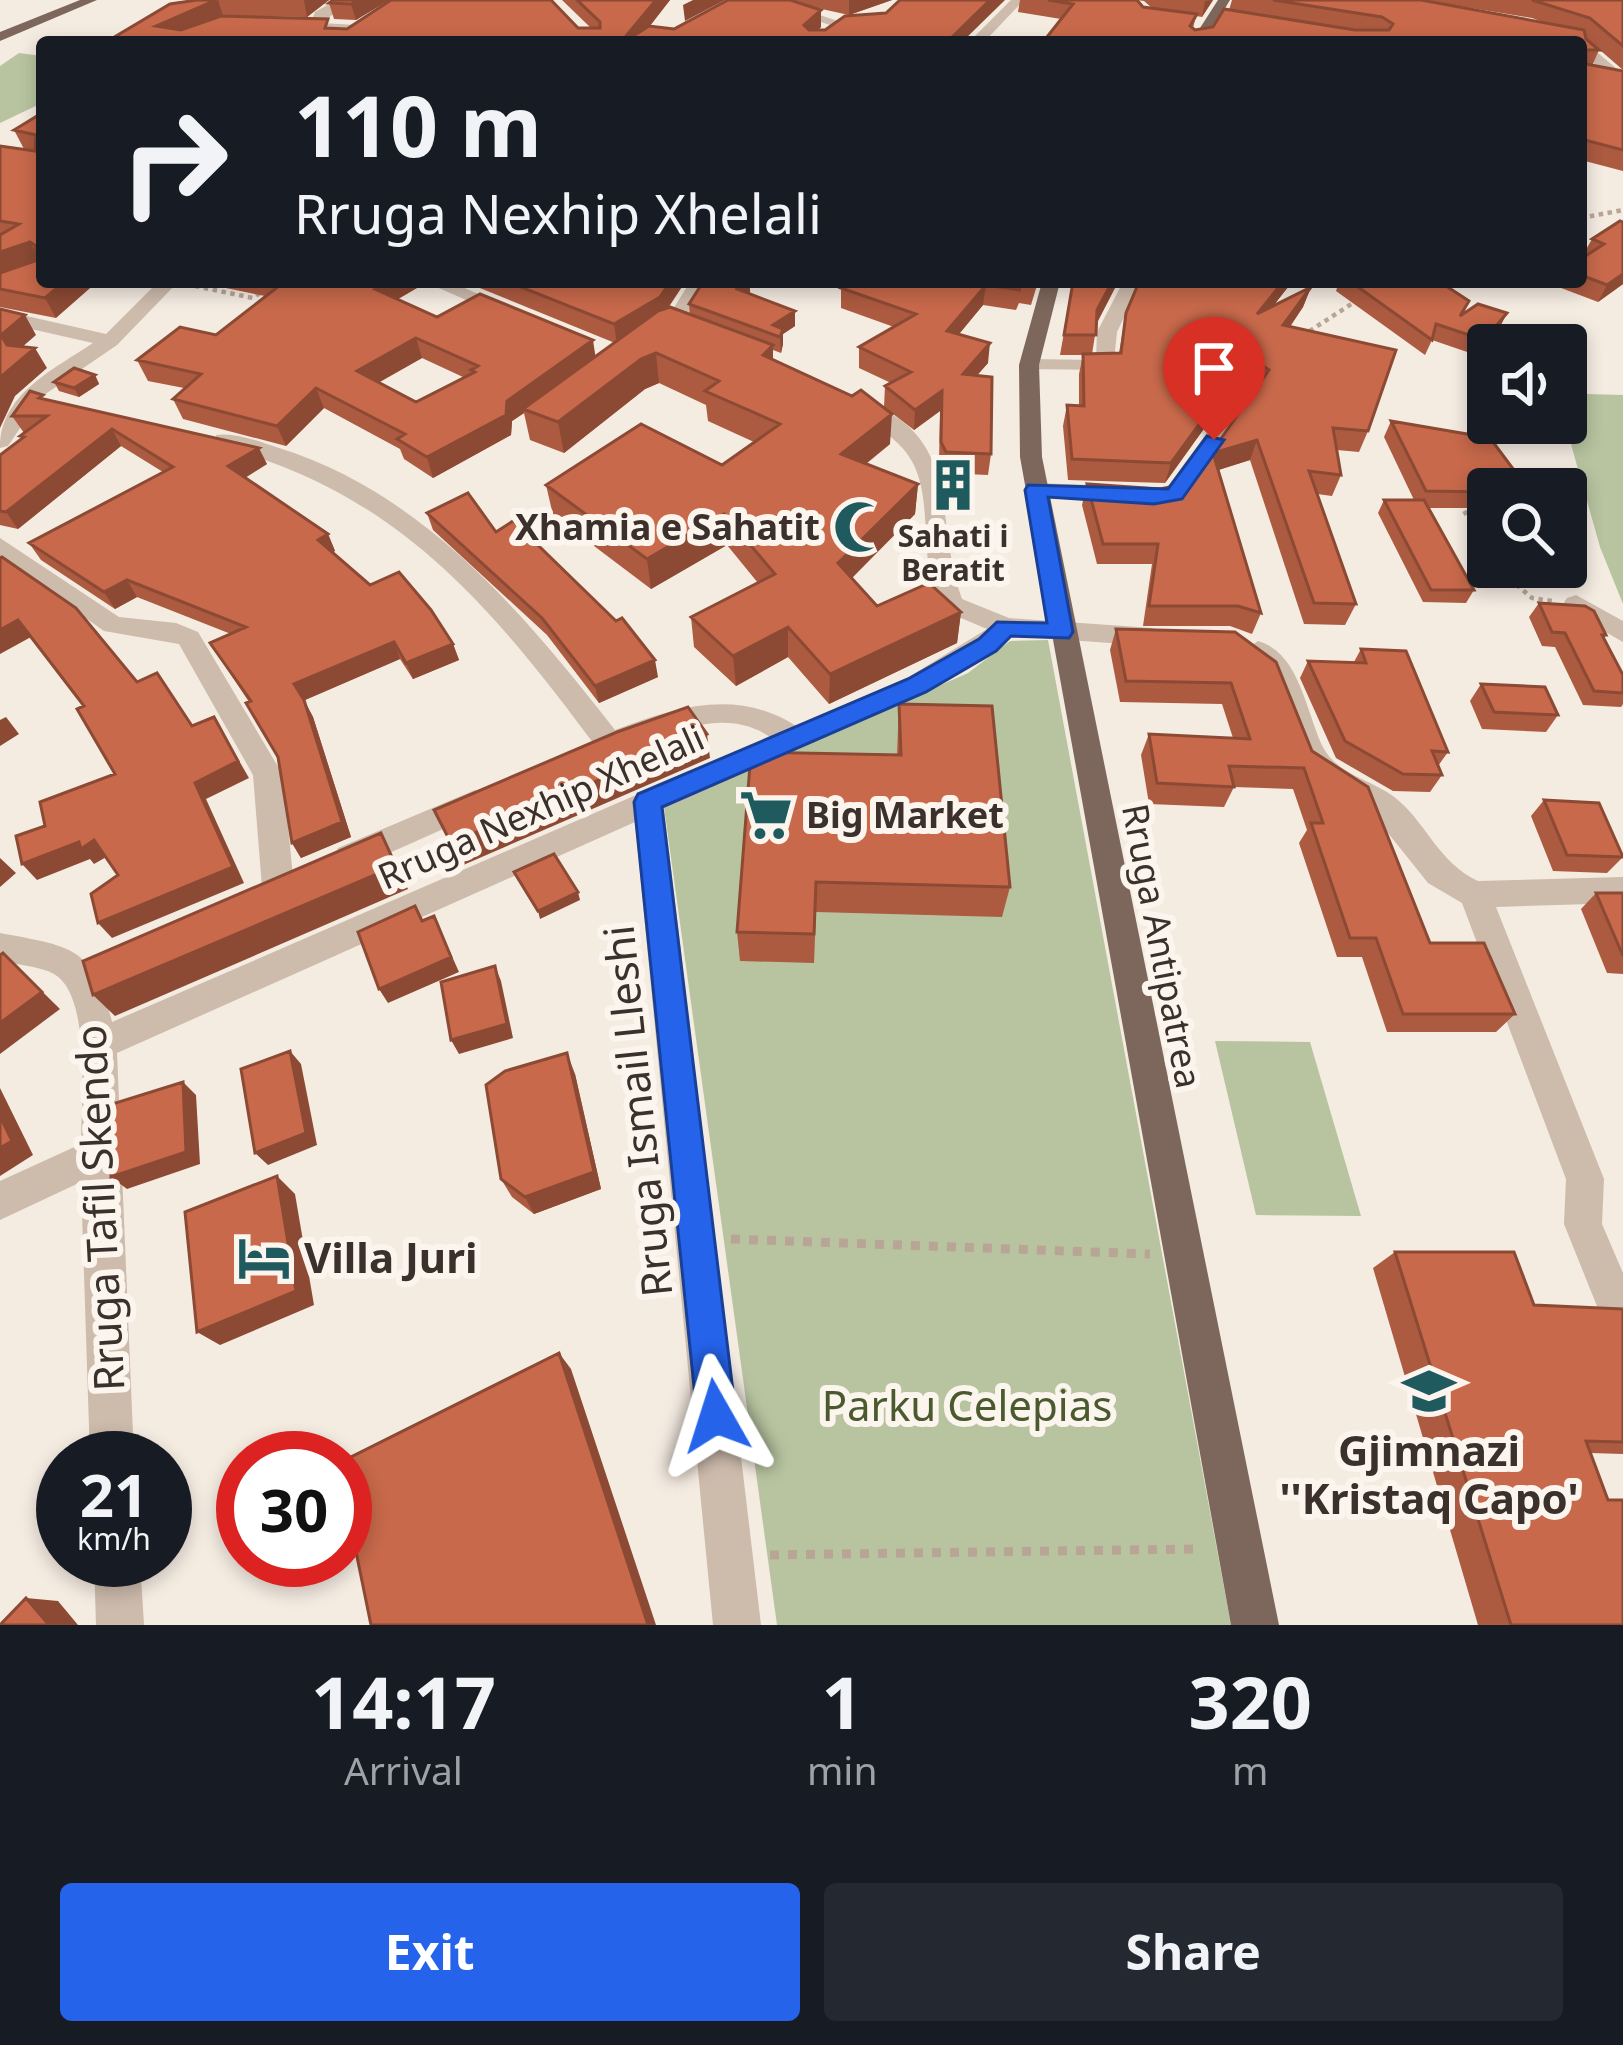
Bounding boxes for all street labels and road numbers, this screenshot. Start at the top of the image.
street label: Rruga Nexhip Xhelali [370,713,712,900]
street label: Rruga Antipatrea [1111,800,1214,1092]
street label: Rruga Ismail Lleshi [589,923,684,1300]
street label: Rruga Tafil Skendo [60,1023,137,1393]

